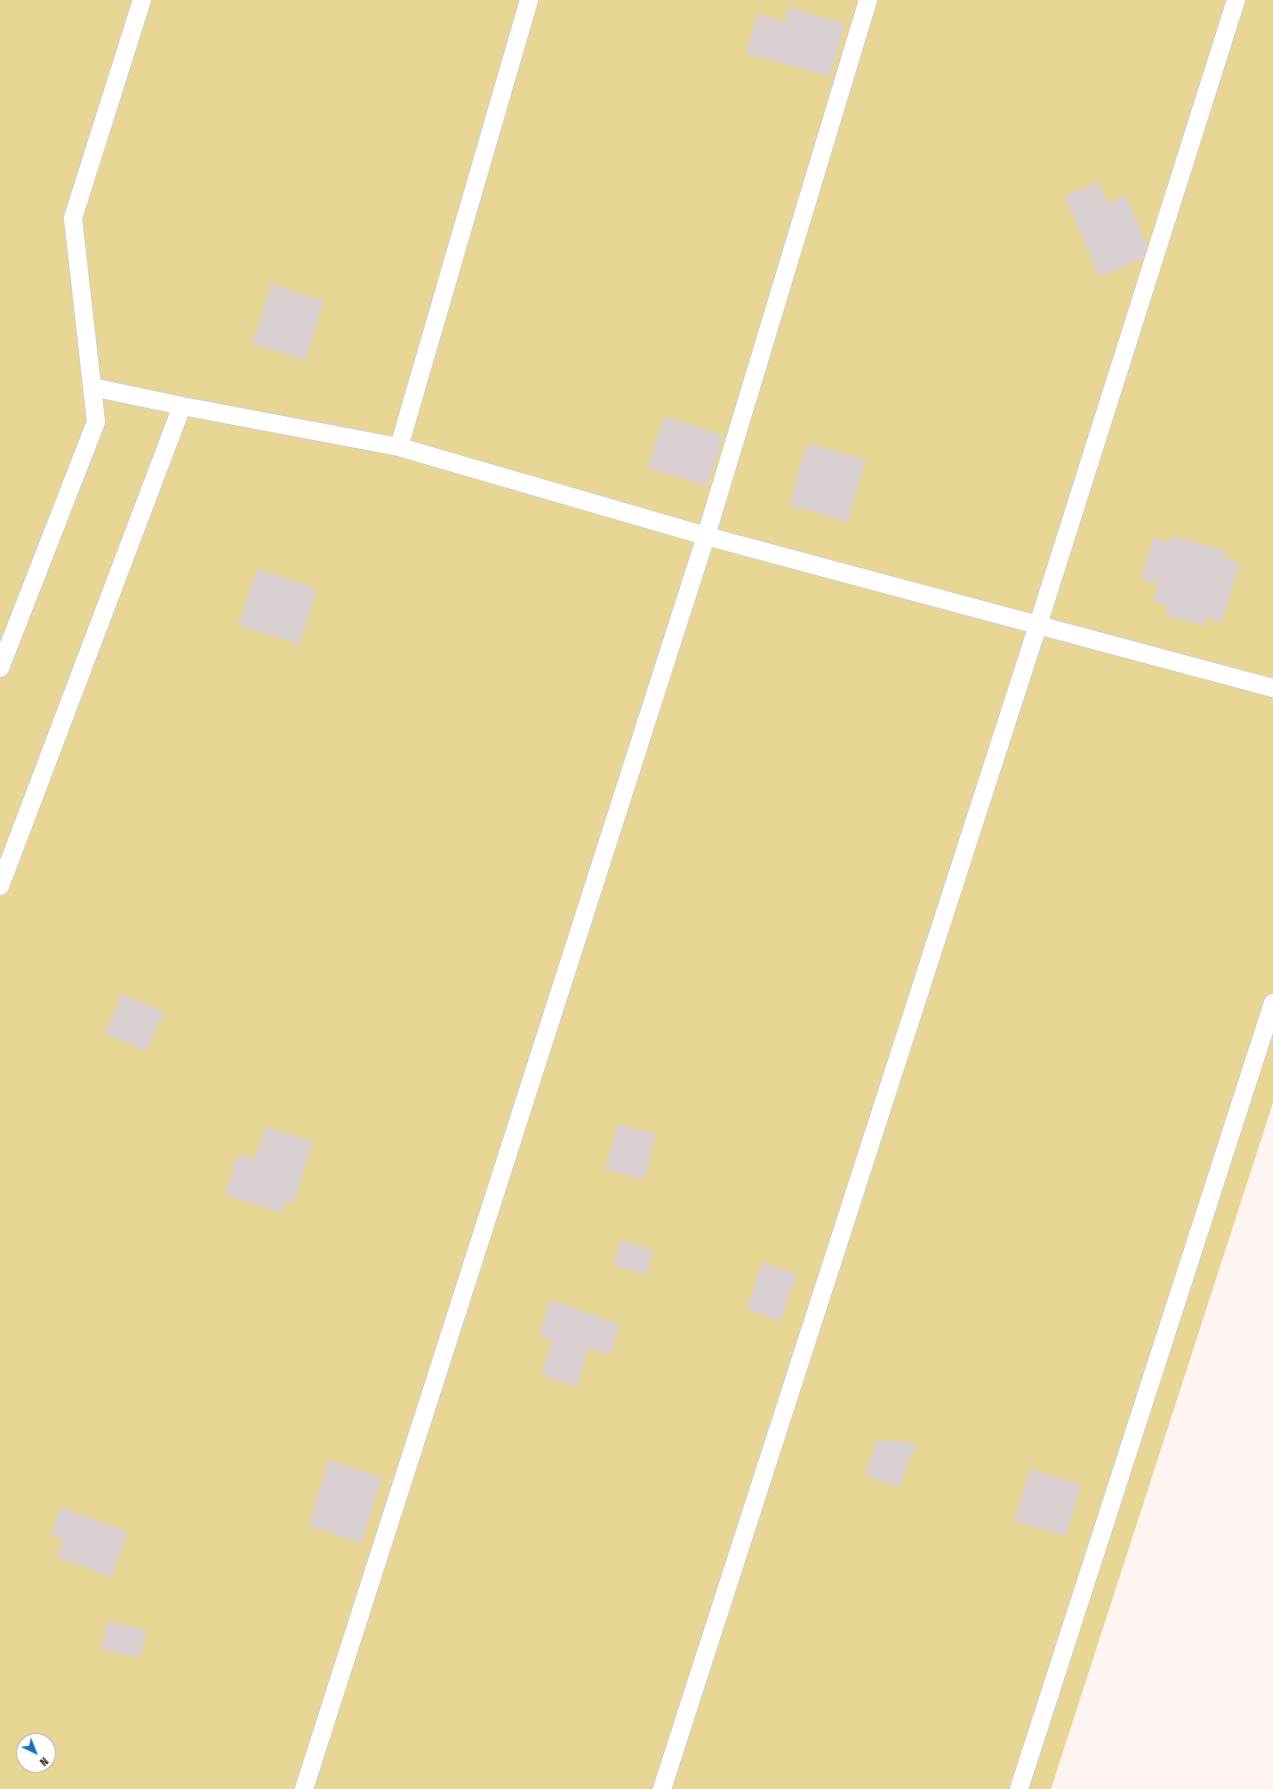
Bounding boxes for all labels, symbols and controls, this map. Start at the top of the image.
north arrow [16,1733,56,1773]
text: N [37,1754,51,1768]

